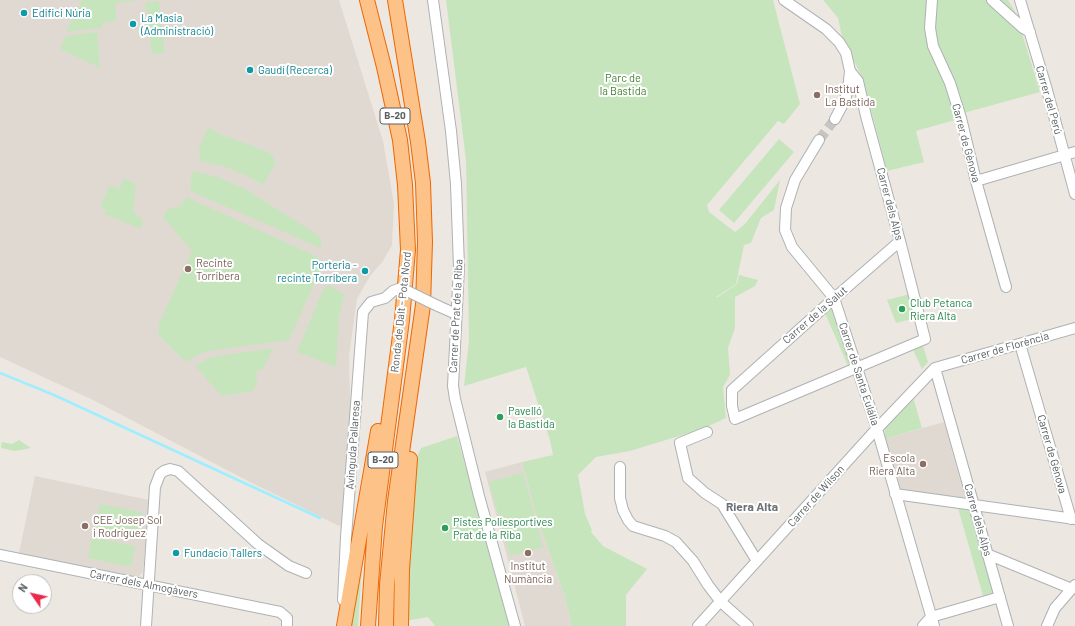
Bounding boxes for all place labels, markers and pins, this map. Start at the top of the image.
place label: Edifici Núria [32,6,91,20]
marker: Edifici Núria [19,8,29,18]
place label: La Masia (Administració) [141,11,213,37]
marker: La Masia (Administració) [128,19,138,29]
place label: Gaudí (Recerca) [258,63,332,77]
marker: Gaudí (Recerca) [245,65,255,75]
place label: Institut La Bastida [825,82,875,108]
marker: Institut La Bastida [812,90,822,100]
place label: Recinte Torribera [196,256,240,282]
place label: Porteria - recinte Torribera [277,258,357,284]
marker: Recinte Torribera [183,264,193,274]
marker: Porteria - recinte Torribera [360,266,370,276]
place label: Club Petanca Riera Alta [910,296,972,322]
marker: Club Petanca Riera Alta [897,304,907,314]
place label: Pavelló la Bastida [508,404,555,430]
marker: Pavelló la Bastida [495,412,505,422]
place label: Escola Riera Alta [869,451,915,477]
marker: Escola Riera Alta [918,459,928,469]
place label: CEE Josep Sol i Rodríguez [93,513,162,539]
place label: Pistes Poliesportives Prat de la Riba [453,515,552,541]
marker: CEE Josep Sol i Rodríguez [80,521,90,531]
marker: Pistes Poliesportives Prat de la Riba [440,523,450,533]
place label: Fundacio Tallers [184,546,262,560]
marker: Fundacio Tallers [171,548,181,558]
marker: Institut Numància [523,548,533,558]
place label: Institut Numància [504,559,552,585]

